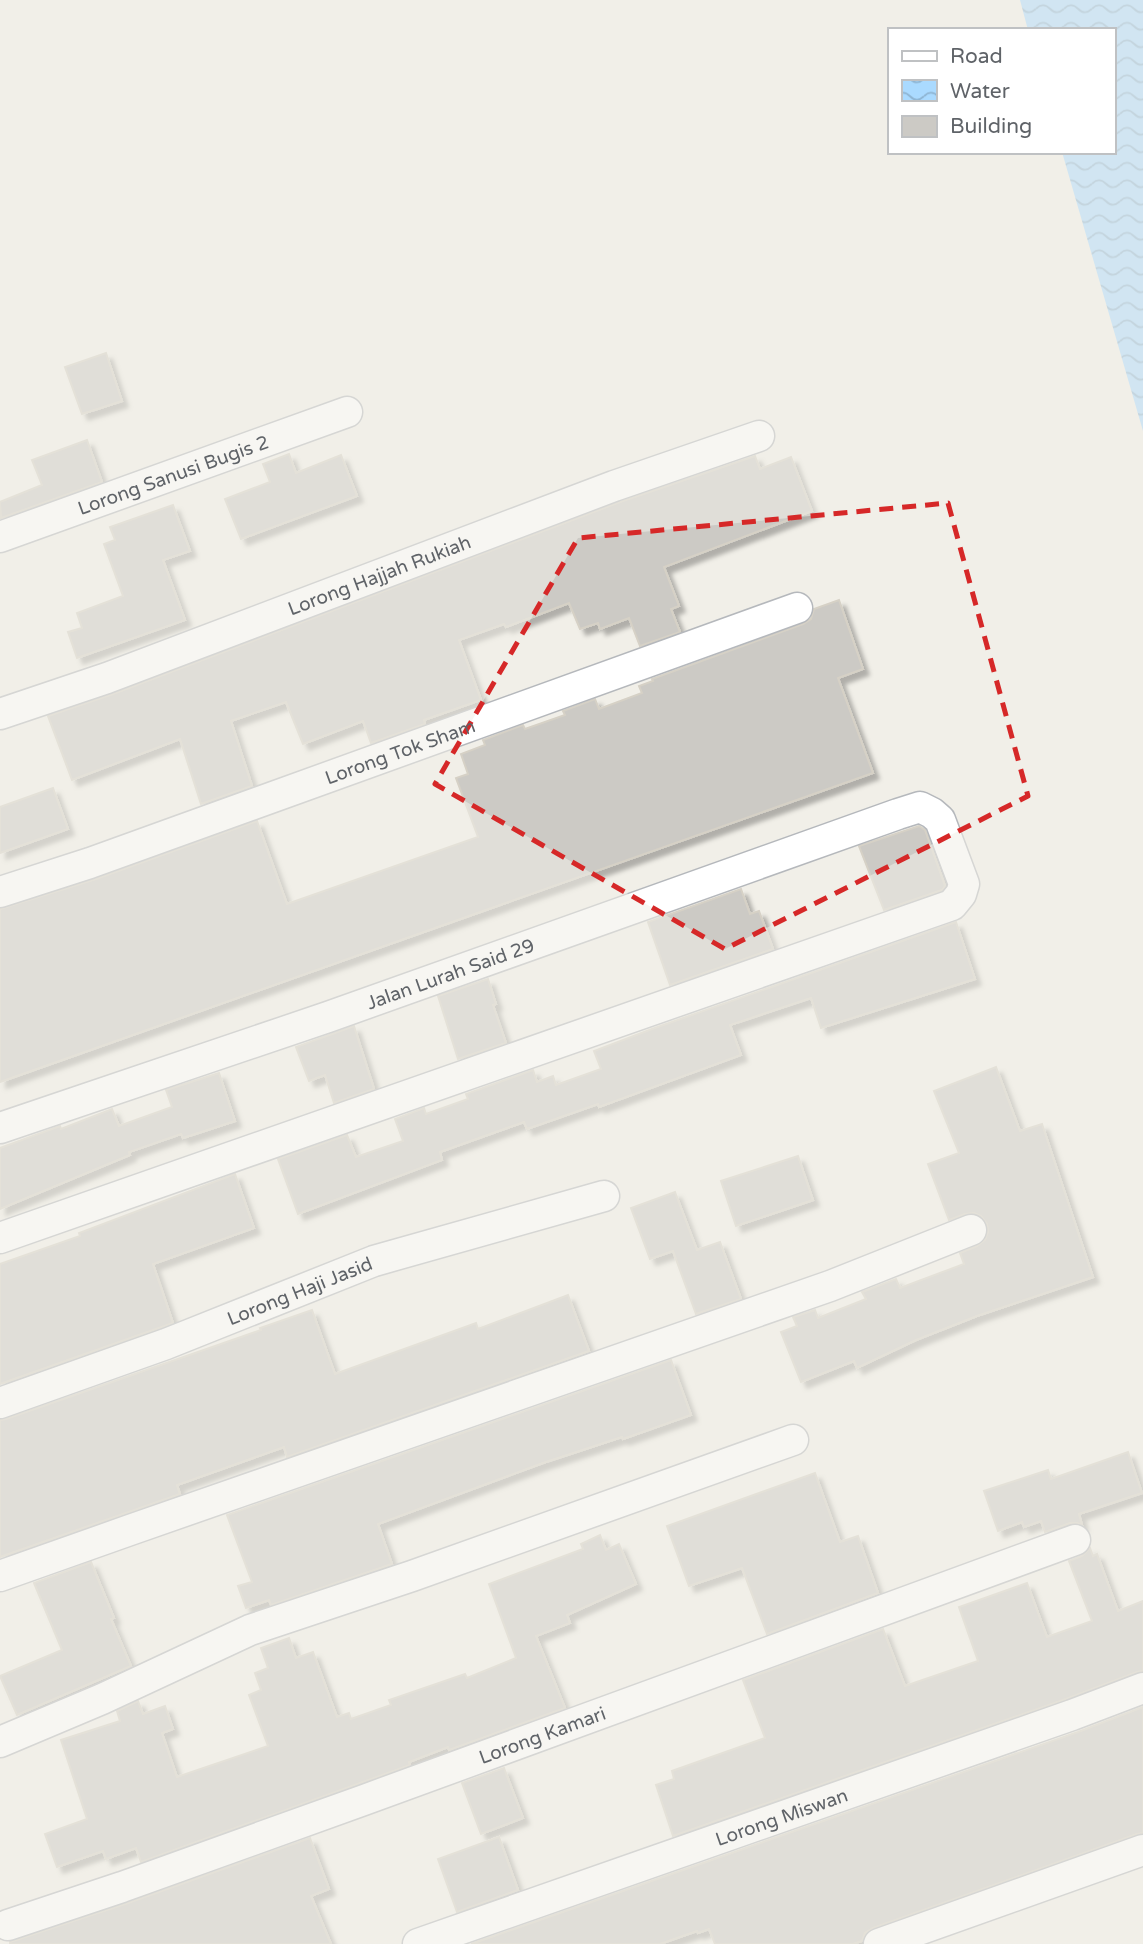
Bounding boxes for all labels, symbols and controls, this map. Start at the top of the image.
legend [888,28,1115,154]
text: Road [950,44,1003,69]
text: Water [950,79,1010,104]
text: Building [950,114,1032,139]
street label: Lorong Sanusi Bugis 2 [75,431,272,520]
street label: Lorong Hajjah Rukiah [285,531,474,620]
street label: Lorong Tok Sham [322,715,478,789]
street label: Jalan Lurah Said 29 [364,934,537,1014]
street label: Lorong Haji Jasid [224,1253,376,1330]
street label: Lorong Kamari [476,1703,609,1769]
street label: Lorong Miswan [713,1784,851,1851]

